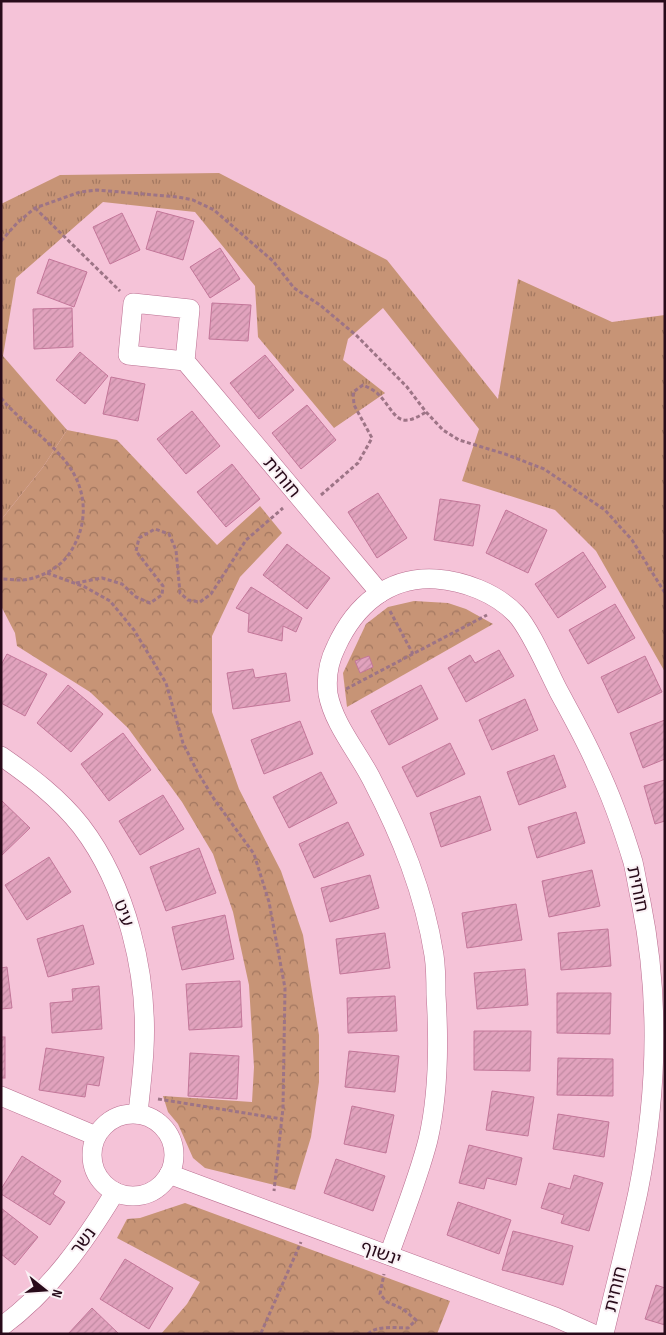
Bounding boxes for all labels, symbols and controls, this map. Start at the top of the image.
street label: חוחית [259,453,305,502]
street label: חוחית [622,864,653,914]
street label: עיט [109,897,138,930]
street label: נשר [66,1223,100,1259]
street label: ינשוף [358,1236,404,1270]
street label: חוחית [600,1264,631,1314]
north arrow [20,1265,70,1315]
text: N [48,1288,66,1300]

